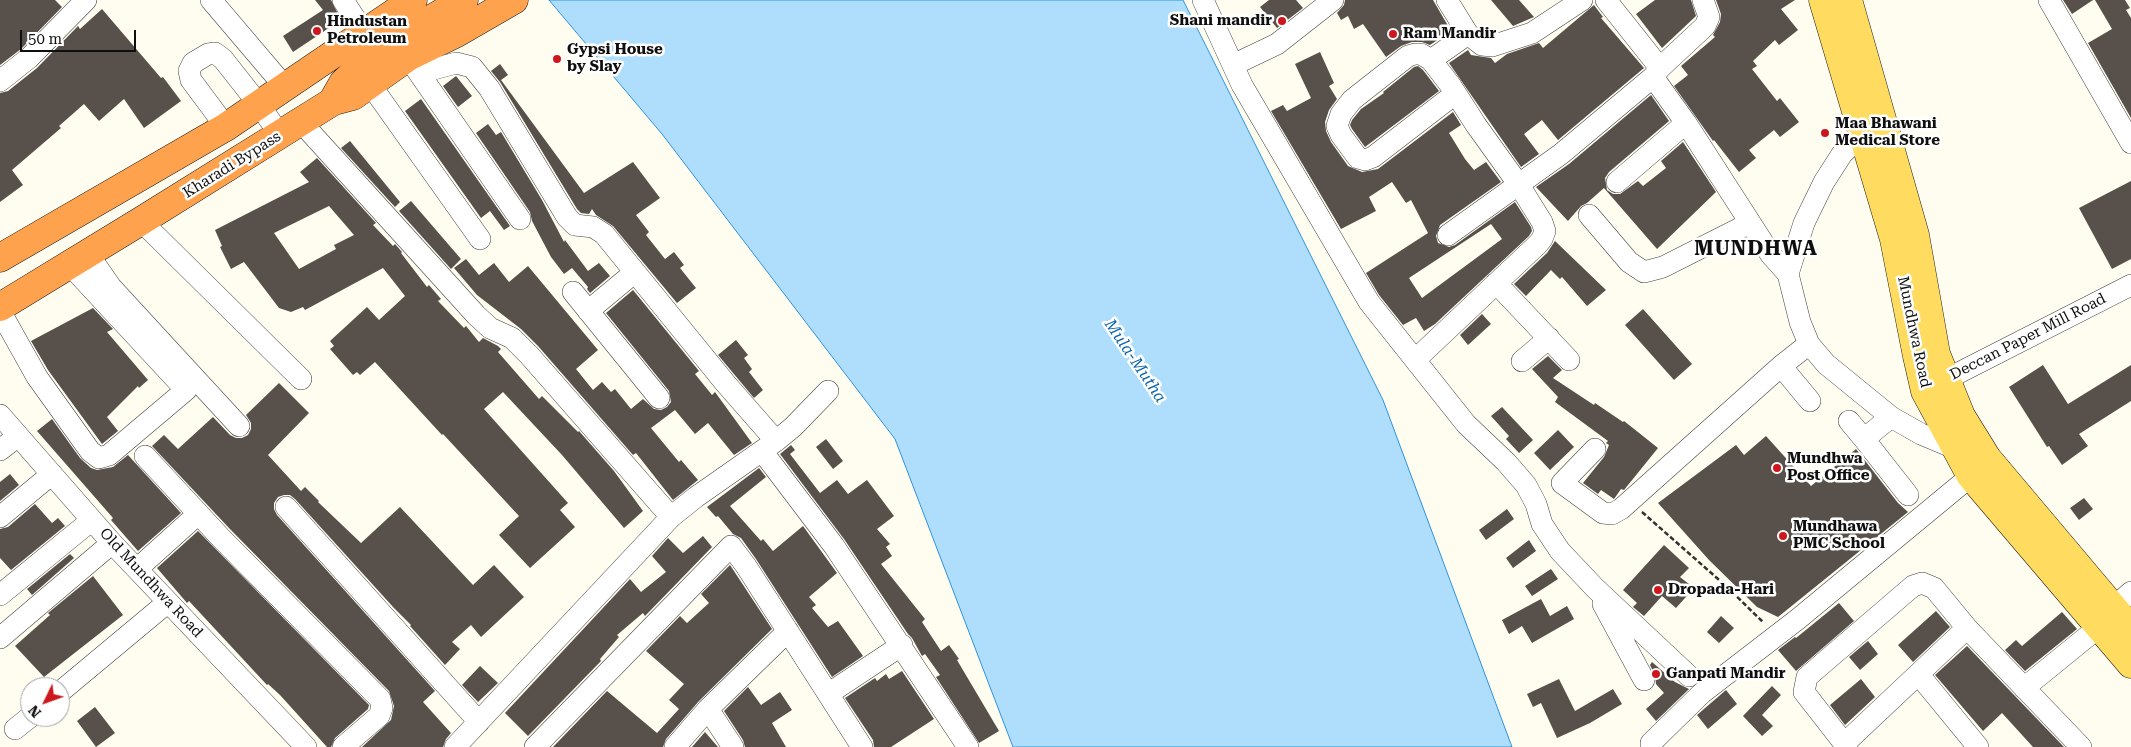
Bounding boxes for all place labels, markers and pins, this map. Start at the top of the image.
place label: Shani mandir [1170,12,1272,30]
place label: Hindustan Petroleum [327,13,407,48]
marker: Shani mandir [1276,15,1288,27]
marker: Hindustan Petroleum [311,25,323,37]
place label: Ram Mandir [1403,25,1496,43]
marker: Ram Mandir [1387,28,1399,40]
place label: Gypsi House by Slay [567,41,663,76]
marker: Gypsi House by Slay [551,53,563,65]
place label: Maa Bhawani Medical Store [1835,115,1940,150]
marker: Maa Bhawani Medical Store [1819,127,1831,139]
place label: Mundhwa Post Office [1787,450,1869,485]
marker: Mundhwa Post Office [1771,462,1783,474]
place label: Mundhawa PMC School [1793,518,1885,553]
marker: Mundhawa PMC School [1777,530,1789,542]
place label: Dropada-Hari [1668,581,1774,599]
marker: Dropada-Hari [1652,584,1664,596]
place label: Ganpati Mandir [1666,665,1785,683]
marker: Ganpati Mandir [1650,668,1662,680]

